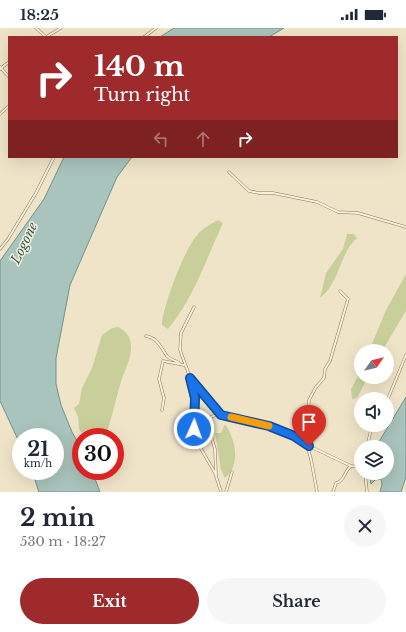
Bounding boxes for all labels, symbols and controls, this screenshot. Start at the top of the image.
text: 18:25 [20,5,59,24]
text: 140 m [94,49,184,84]
icon: right [28,52,80,104]
text: Turn right [94,84,190,106]
icon: left [150,128,172,150]
icon: ahead [192,128,214,150]
icon: right [234,128,256,150]
water label: Logone [6,219,41,267]
north arrow [354,344,394,384]
map controls [354,344,394,480]
button: sound [354,392,394,432]
pin [292,405,326,446]
position arrow [173,408,215,450]
icon: arrive [298,411,320,433]
speed limit sign: 30 [72,428,124,480]
text: 21 [27,437,49,461]
button: layers [354,440,394,480]
text: km/h [24,457,52,470]
text: 2 min [20,503,95,532]
button: close [344,505,386,547]
text: 530 m · 18:27 [20,533,105,550]
button: Exit [20,578,199,624]
button: Share [207,578,386,624]

